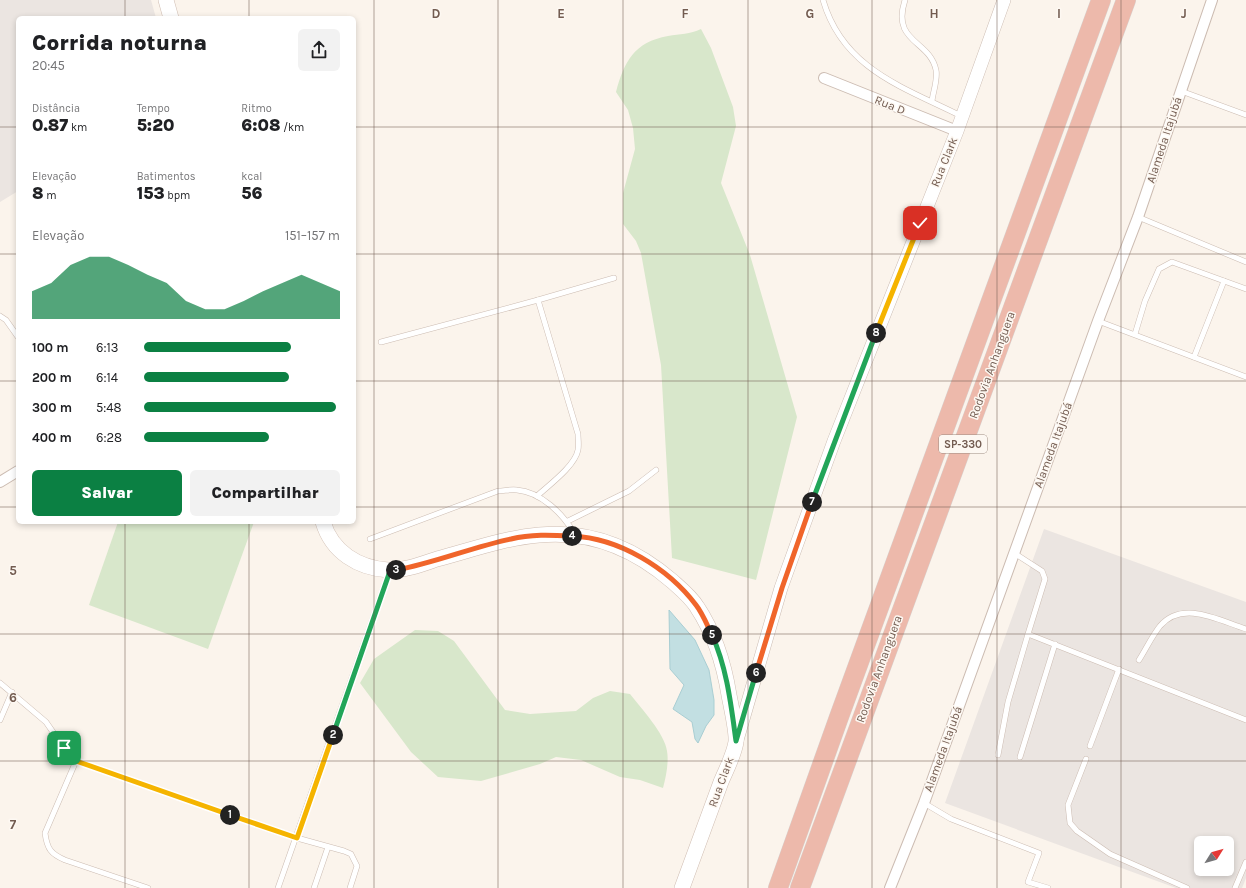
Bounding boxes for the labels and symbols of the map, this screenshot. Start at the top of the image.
text: D [432,6,441,21]
text: E [557,6,565,21]
text: F [681,6,689,21]
text: G [806,6,814,21]
text: H [929,6,939,21]
text: I [1057,6,1061,21]
text: J [1181,6,1187,21]
street label: Rua D [873,93,908,118]
street label: Alameda Itajubá [1143,95,1185,185]
street label: Rua Clark [928,135,960,189]
pin [903,206,937,240]
street label: Rodovia Anhanguera [966,310,1018,420]
pin: 8 [866,323,886,343]
street label: Alameda Itajubá [1031,400,1075,490]
road number: SP-330 [939,435,987,453]
pin: 7 [802,492,822,512]
pin: 4 [562,526,582,546]
pin: 3 [386,560,406,580]
text: 5 [9,563,17,578]
street label: Rodovia Anhanguera [853,614,905,724]
pin: 5 [702,625,722,645]
pin: 6 [746,663,766,683]
text: 6 [9,690,17,705]
street label: Alameda Itajubá [921,704,965,794]
pin: 2 [323,725,343,745]
pin [47,731,81,765]
street label: Rua Clark [705,755,737,809]
pin: 1 [220,805,240,825]
text: 7 [10,817,17,832]
north arrow [1194,836,1234,876]

